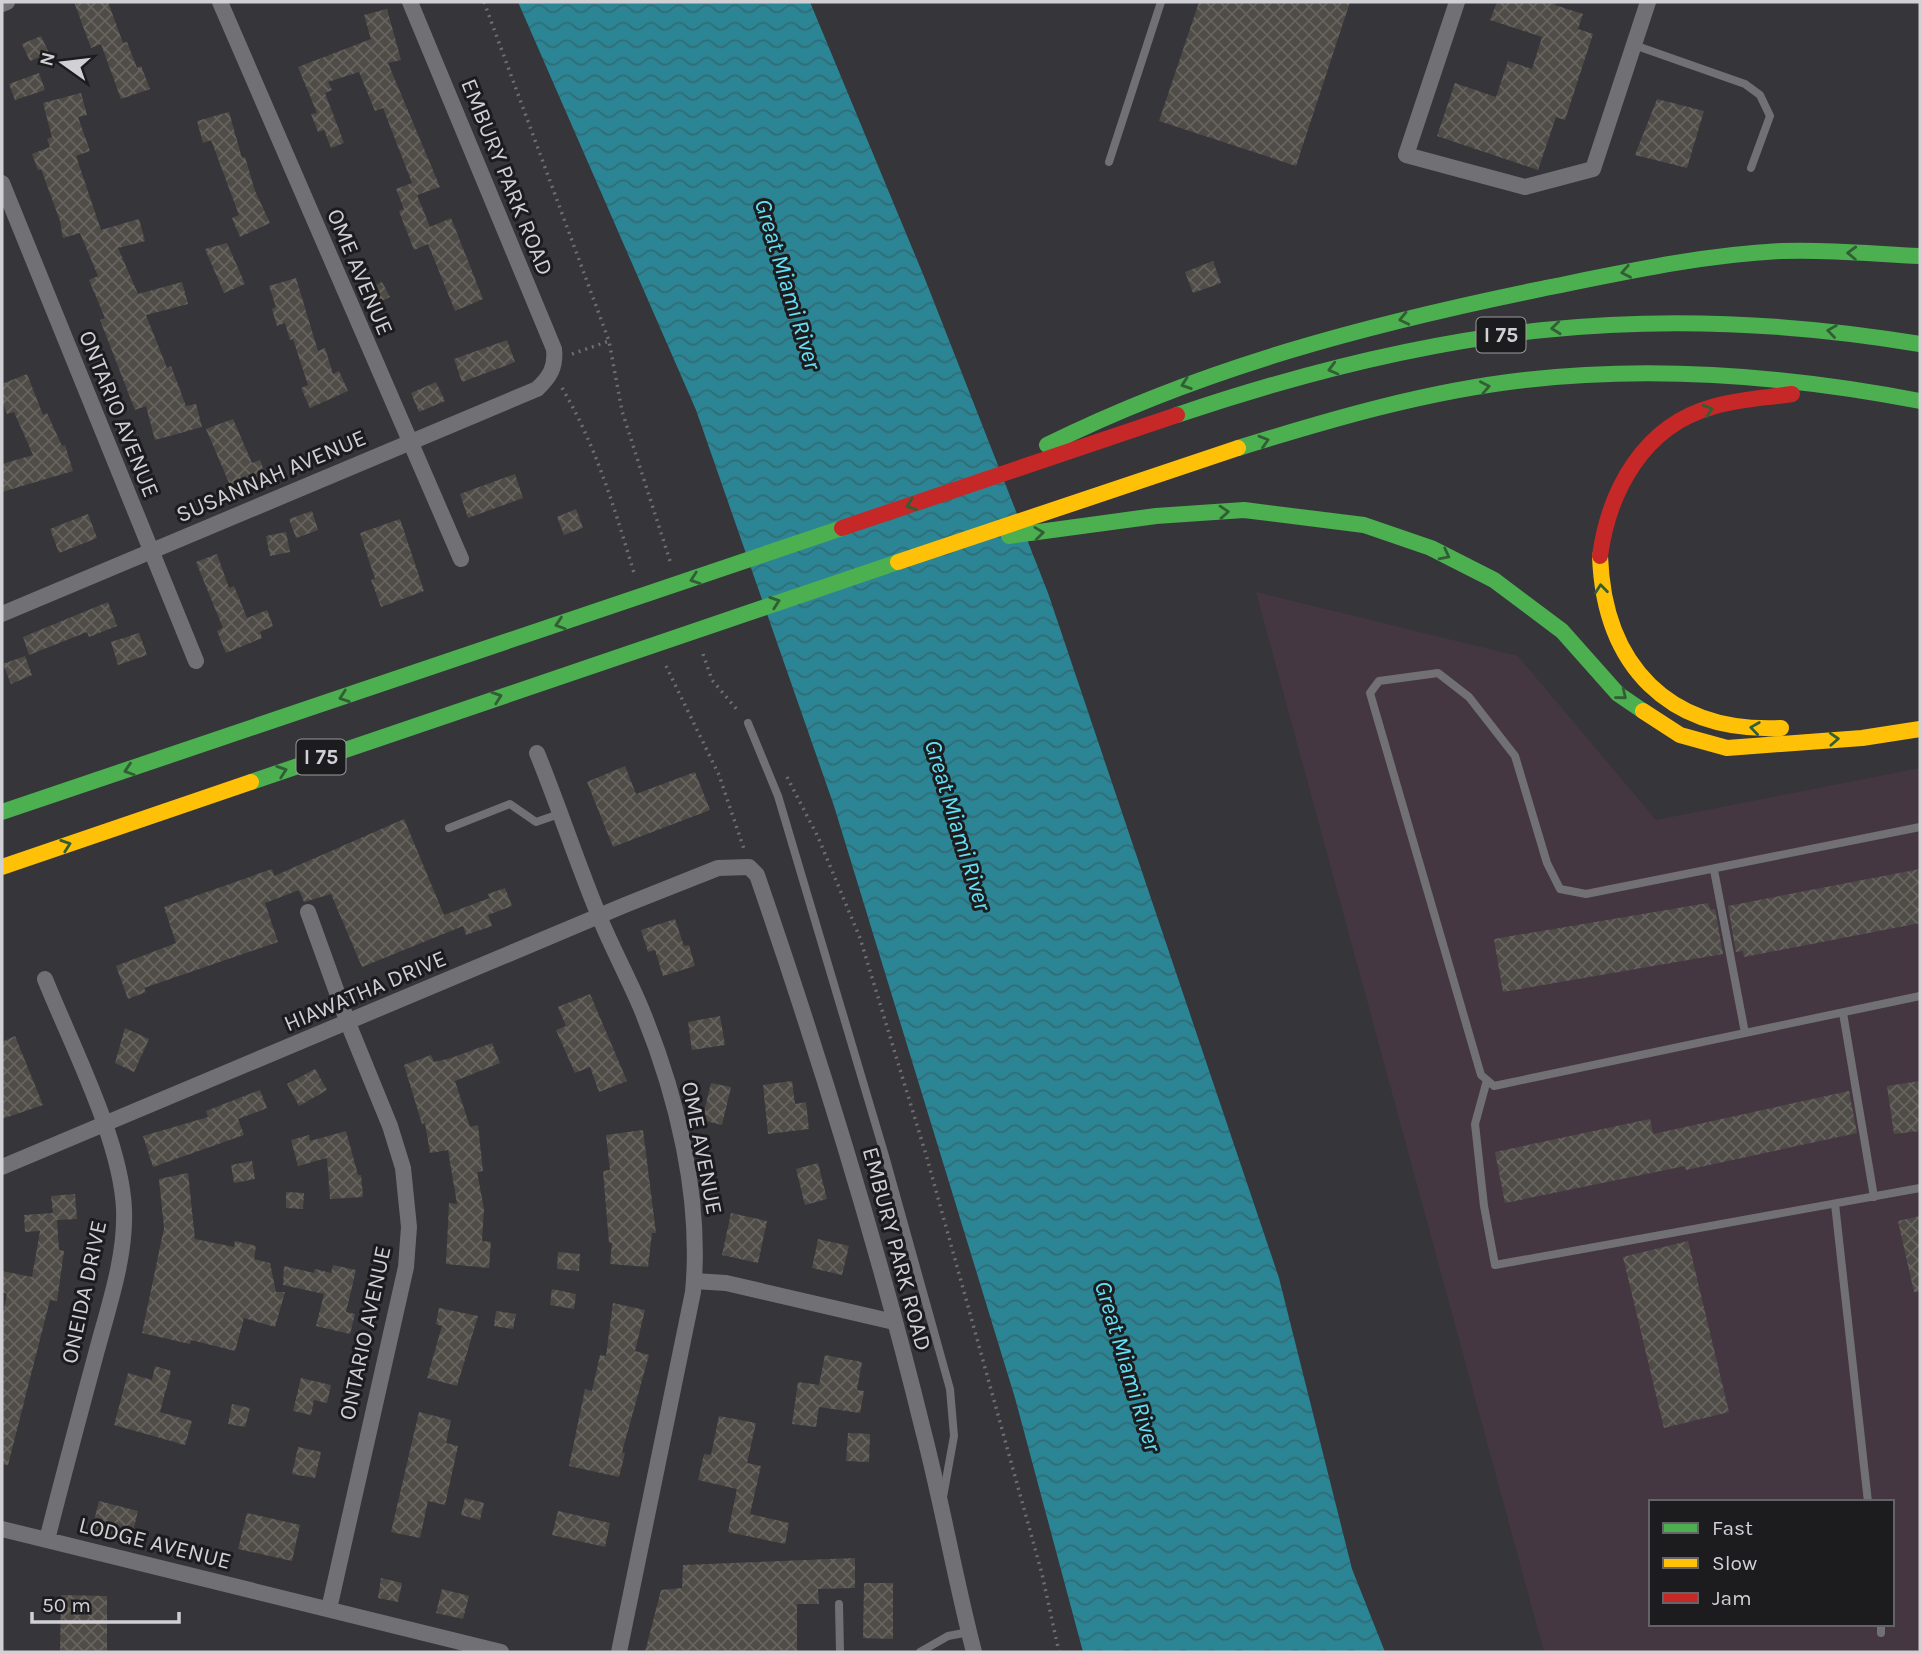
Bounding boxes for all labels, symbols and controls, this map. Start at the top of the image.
north arrow [28,28,98,98]
text: N [35,50,60,68]
street label: EMBURY PARK ROAD [455,75,559,279]
water label: Great Miami River [749,195,828,374]
street label: OME AVENUE [321,205,399,339]
one-way arrow [1846,245,1857,261]
one-way arrow [1620,264,1632,279]
one-way arrow [1398,311,1410,326]
road number: I 75 [1476,318,1526,352]
one-way arrow [1551,320,1562,335]
one-way arrow [1826,324,1838,339]
street label: ONTARIO AVENUE [73,327,165,501]
one-way arrow [1327,360,1339,375]
one-way arrow [1180,376,1192,390]
one-way arrow [1479,381,1491,396]
one-way arrow [1702,403,1714,418]
street label: SUSANNAH AVENUE [172,424,370,528]
one-way arrow [1257,434,1269,449]
one-way arrow [905,497,917,511]
one-way arrow [1219,504,1230,519]
one-way arrow [1033,525,1044,540]
one-way arrow [1438,547,1450,561]
one-way arrow [690,571,702,585]
one-way arrow [1594,583,1609,594]
one-way arrow [769,596,781,610]
one-way arrow [554,616,566,630]
one-way arrow [1614,686,1626,699]
one-way arrow [339,689,351,703]
one-way arrow [490,691,502,705]
one-way arrow [1750,720,1761,735]
one-way arrow [1829,732,1840,747]
water label: Great Miami River [919,736,998,915]
road number: I 75 [296,740,346,774]
one-way arrow [123,762,135,776]
one-way arrow [275,765,287,779]
one-way arrow [60,838,72,853]
street label: HIAWATHA DRIVE [280,945,450,1037]
street label: OME AVENUE [676,1079,728,1217]
street label: EMBURY PARK ROAD [857,1144,937,1354]
street label: ONEIDA DRIVE [56,1218,112,1366]
street label: ONTARIO AVENUE [333,1243,397,1423]
water label: Great Miami River [1089,1277,1168,1456]
legend [1649,1500,1894,1626]
street label: LODGE AVENUE [76,1511,234,1575]
text: Fast [1712,1516,1753,1540]
text: Slow [1712,1551,1757,1575]
scale bar [32,1580,178,1624]
text: Jam [1712,1586,1752,1610]
text: 50 m [42,1593,91,1617]

